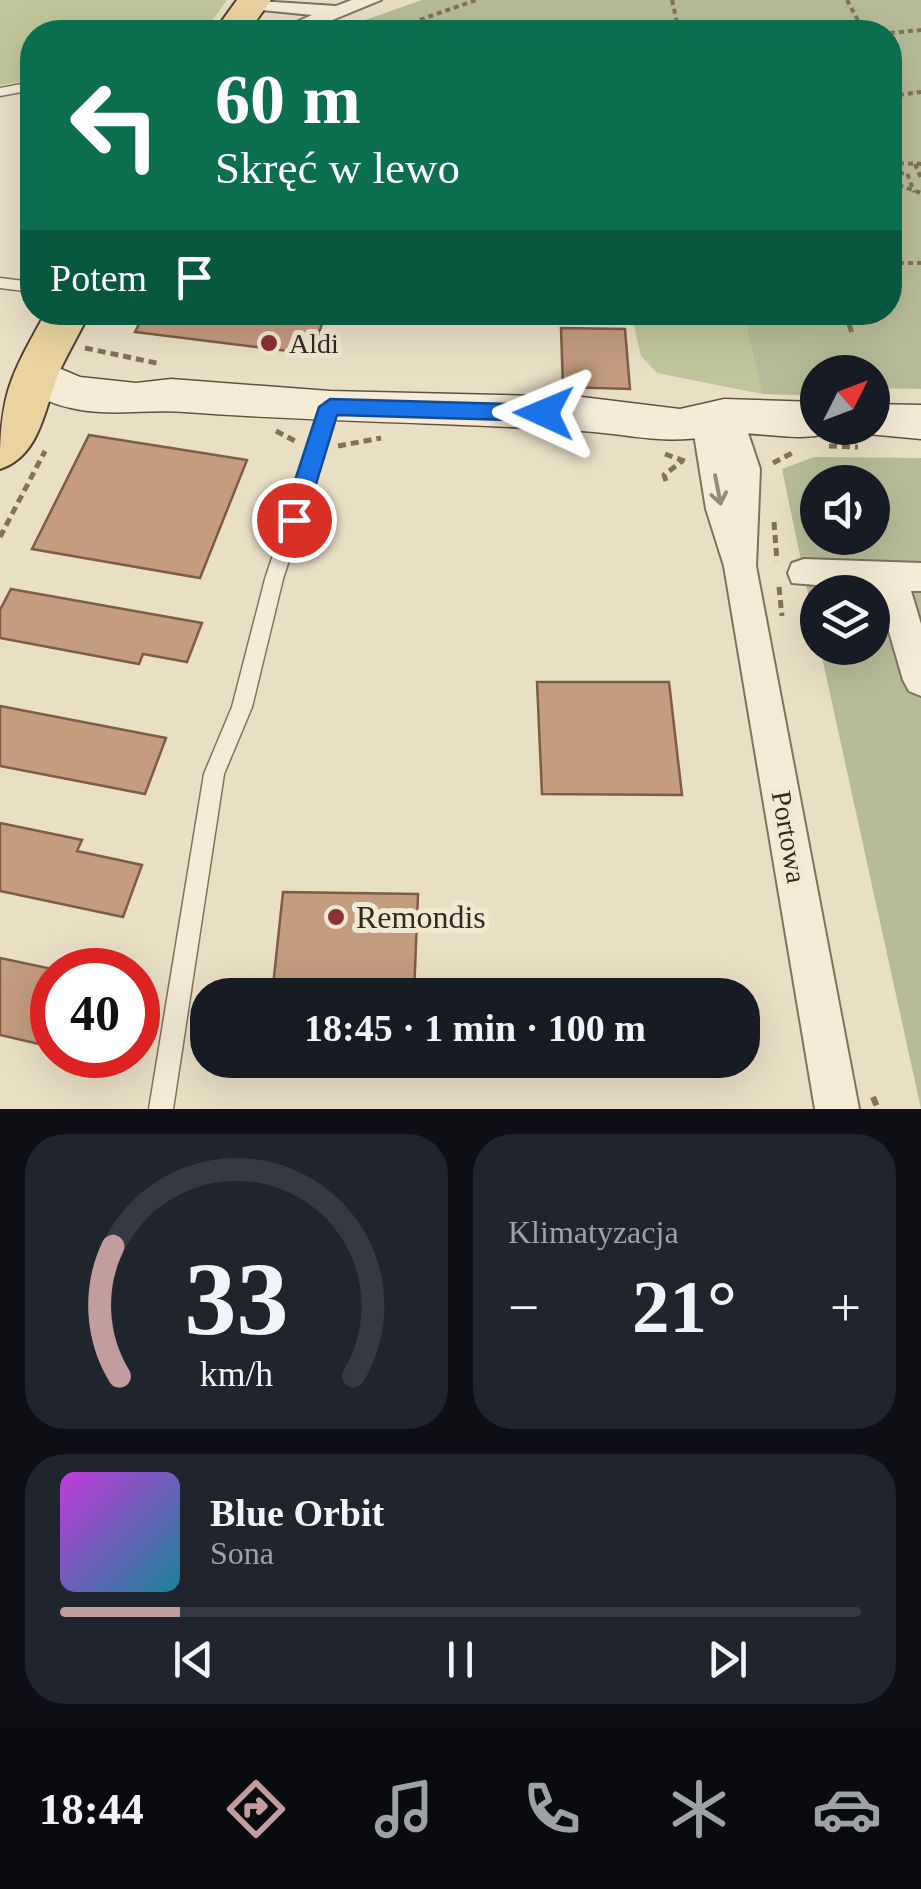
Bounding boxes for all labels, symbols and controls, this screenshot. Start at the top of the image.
icon: left [50,60,180,190]
text: 60 m [215,61,361,138]
text: Skręć w lewo [215,143,460,193]
icon: arrive [167,250,222,305]
text: Potem [50,257,147,299]
place label: Aldi [289,328,339,359]
marker: Aldi [258,332,280,354]
north arrow [800,355,890,445]
map controls [800,355,890,665]
position arrow [492,361,596,465]
button: sound [800,465,890,555]
one-way arrow [710,473,729,505]
pin [252,478,337,563]
icon: arrive [267,493,322,548]
button: layers [800,575,890,665]
street label: Portowa [766,788,812,886]
place label: Remondis [356,899,486,935]
marker: Remondis [325,906,347,928]
speed limit sign: 40 [30,948,160,1078]
text: 18:45 · 1 min · 100 m [304,1007,646,1049]
text: Klimatyzacja [508,1214,679,1250]
text: 33 [185,1241,289,1356]
text: 21° [632,1265,737,1348]
text: − [508,1277,539,1338]
text: + [830,1277,861,1338]
text: km/h [200,1354,273,1394]
text: Blue Orbit [210,1492,384,1534]
text: Sona [210,1535,274,1571]
icon: previous [166,1632,221,1687]
icon: pause [433,1632,488,1687]
icon: next [700,1632,755,1687]
icon: directions [221,1774,291,1844]
icon: music [369,1774,439,1844]
icon: phone [517,1774,587,1844]
icon: climate [664,1774,734,1844]
icon: car [812,1774,882,1844]
text: 18:44 [39,1784,144,1834]

